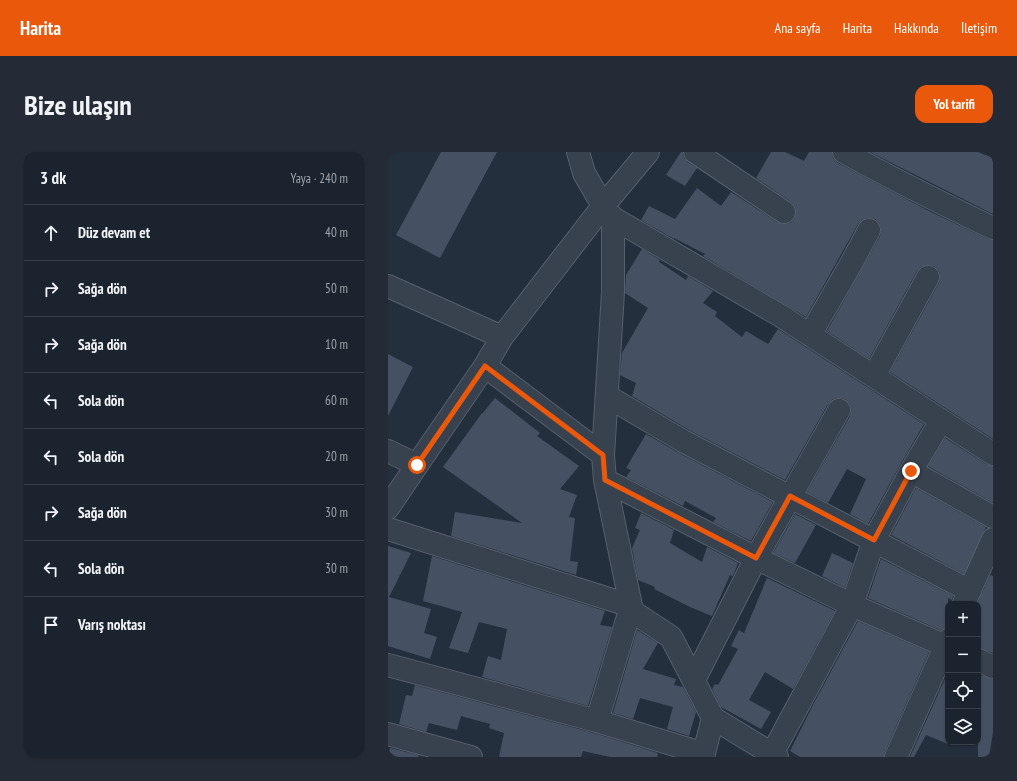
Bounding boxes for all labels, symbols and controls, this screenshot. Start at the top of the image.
text: Harita [20,16,61,40]
text: Ana sayfa [775,19,821,37]
text: Harita [843,19,872,37]
text: Hakkında [894,19,939,37]
text: İletişim [961,19,997,37]
button: Yol tarifi [915,85,993,123]
text: Bize ulaşın [24,86,132,123]
text: 3 dk [40,167,66,189]
text: Yaya · 240 m [291,170,348,187]
icon: ahead [40,222,62,244]
text: Düz devam et [78,223,150,242]
text: 40 m [325,224,348,241]
icon: right [40,278,62,300]
text: Sağa dön [78,279,127,298]
text: 50 m [325,280,348,297]
icon: right [40,334,62,356]
text: Sağa dön [78,335,127,354]
text: 10 m [325,336,348,353]
icon: left [40,390,62,412]
text: Sola dön [78,391,124,410]
text: 60 m [325,392,348,409]
icon: left [40,446,62,468]
text: Sola dön [78,447,124,466]
text: 20 m [325,448,348,465]
route start [408,456,426,474]
route end [902,462,920,480]
icon: right [40,502,62,524]
text: Sağa dön [78,503,127,522]
text: 30 m [325,504,348,521]
icon: left [40,558,62,580]
text: Sola dön [78,559,124,578]
text: 30 m [325,560,348,577]
map controls [945,601,981,745]
button: + [945,601,981,637]
icon: arrive [40,614,62,636]
text: Varış noktası [78,615,146,634]
button: − [945,637,981,673]
button: locate [945,673,981,709]
button: layers [945,709,981,745]

